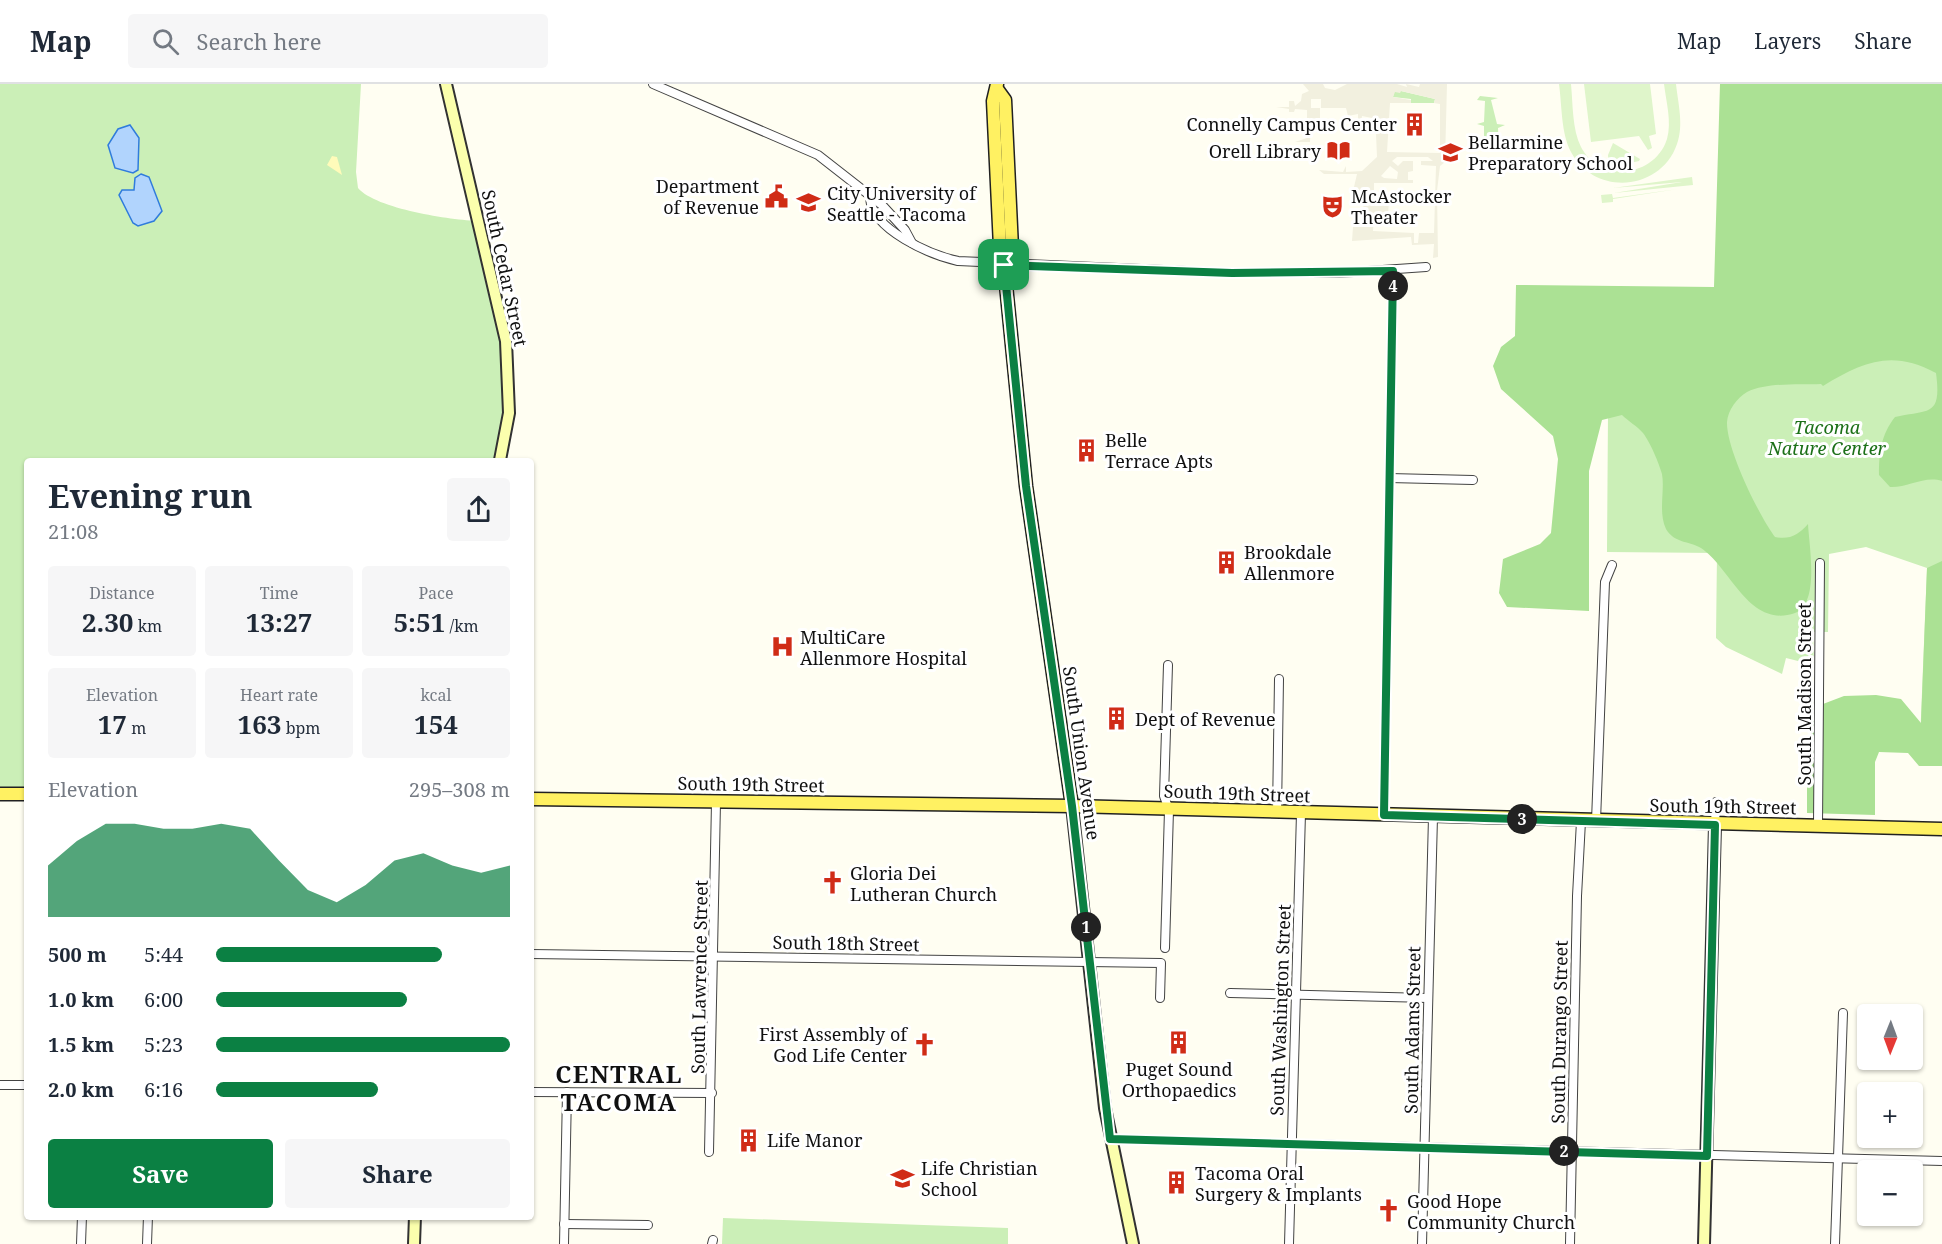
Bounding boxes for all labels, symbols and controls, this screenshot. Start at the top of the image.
search box [128,14,548,68]
text: Map [30,22,92,60]
icon: search [149,25,182,58]
text: Search here [197,26,321,56]
text: Map [1677,27,1721,55]
text: Layers [1754,27,1821,55]
text: Share [1854,27,1912,55]
building icon: Connelly Campus Center [1402,111,1428,137]
place label: Connelly Campus Center [1186,112,1398,136]
place label: Bellarmine Preparatory School [1468,130,1633,175]
library icon: Orell Library [1326,138,1352,164]
place label: Orell Library [1209,139,1322,163]
school or university icon: Bellarmine Preparatory School [1437,139,1463,165]
place label: Department of Revenue [656,174,759,219]
place label: City University of Seattle - Tacoma [827,181,977,226]
public building icon: Department of Revenue [764,183,790,209]
place label: McAstocker Theater [1351,184,1452,229]
street label: South Cedar Street [477,188,533,348]
school or university icon: City University of Seattle - Tacoma [796,190,822,216]
theatre icon: McAstocker Theater [1320,193,1346,219]
pin [978,239,1029,290]
icon: arrive [987,248,1020,281]
pin: 4 [1378,271,1408,301]
text: 4 [1388,275,1398,297]
park label: Tacoma Nature Center [1767,415,1887,460]
place label: Belle Terrace Apts [1105,428,1213,473]
building icon: Belle Terrace Apts [1074,437,1100,463]
text: Evening run [48,473,252,518]
button: share [447,478,510,541]
text: 21:08 [48,518,98,545]
place label: Brookdale Allenmore [1244,540,1335,585]
building icon: Brookdale Allenmore [1213,549,1239,575]
text: Distance [89,582,155,604]
text: Time [260,582,298,604]
text: Pace [418,582,454,604]
street label: South Madison Street [1792,603,1816,785]
text: 2.30 [82,604,134,640]
text: 13:27 [246,604,312,640]
text: 5:51 [393,604,445,640]
text: km [134,615,162,637]
text: /km [445,615,479,637]
place label: MultiCare Allenmore Hospital [800,625,967,670]
hospital icon: MultiCare Allenmore Hospital [769,634,795,660]
street label: South Union Avenue [1058,665,1106,841]
text: Elevation [86,684,158,706]
text: Heart rate [240,684,318,706]
text: kcal [421,684,451,706]
text: 17 [98,706,127,742]
text: 163 [237,706,282,742]
text: 154 [414,706,458,742]
building icon: Dept of Revenue [1104,706,1130,732]
place label: Dept of Revenue [1135,707,1276,731]
text: m [127,717,146,739]
text: bpm [282,717,321,739]
street label: South 19th Street [677,771,825,797]
text: Elevation [48,776,138,803]
text: 295–308 m [409,776,510,803]
street label: South 19th Street [1163,778,1311,808]
street label: South 19th Street [1649,793,1797,819]
pin: 3 [1507,804,1537,834]
text: 3 [1517,808,1527,830]
place label: Gloria Dei Lutheran Church [850,861,997,906]
church icon: Gloria Dei Lutheran Church [819,870,845,896]
street label: South Lawrence Street [685,880,713,1074]
street label: South Washington Street [1264,904,1296,1116]
pin: 1 [1071,912,1101,942]
text: 1 [1081,916,1091,938]
street label: South 18th Street [772,930,920,956]
street label: South Durango Street [1545,940,1573,1124]
text: 500 m [48,941,107,968]
text: 5:44 [144,941,183,968]
street label: South Adams Street [1399,946,1425,1114]
text: 1.0 km [48,986,114,1013]
text: 6:00 [144,986,183,1013]
north arrow [1857,1004,1923,1070]
map controls [1857,1004,1923,1226]
place label: First Assembly of God Life Center [759,1022,908,1067]
building icon: Puget Sound Orthopaedics [1166,1030,1192,1056]
text: 1.5 km [48,1031,114,1058]
text: 5:23 [144,1031,183,1058]
church icon: First Assembly of God Life Center [912,1031,938,1057]
district label: CENTRAL TACOMA [555,1057,683,1118]
place label: Puget Sound Orthopaedics [1122,1057,1236,1102]
text: 2.0 km [48,1076,114,1103]
text: 6:16 [144,1076,183,1103]
button: + [1857,1082,1923,1148]
building icon: Life Manor [736,1127,762,1153]
place label: Life Manor [767,1128,863,1152]
pin: 2 [1549,1136,1579,1166]
button: Save [48,1139,273,1208]
button: Share [285,1139,510,1208]
text: 2 [1559,1140,1569,1162]
place label: Life Christian School [921,1156,1038,1201]
button: − [1857,1160,1923,1226]
place label: Tacoma Oral Surgery & Implants [1195,1161,1362,1206]
school or university icon: Life Christian School [890,1165,916,1191]
building icon: Tacoma Oral Surgery & Implants [1164,1170,1190,1196]
place label: Good Hope Community Church [1407,1189,1575,1234]
church icon: Good Hope Community Church [1376,1198,1402,1224]

